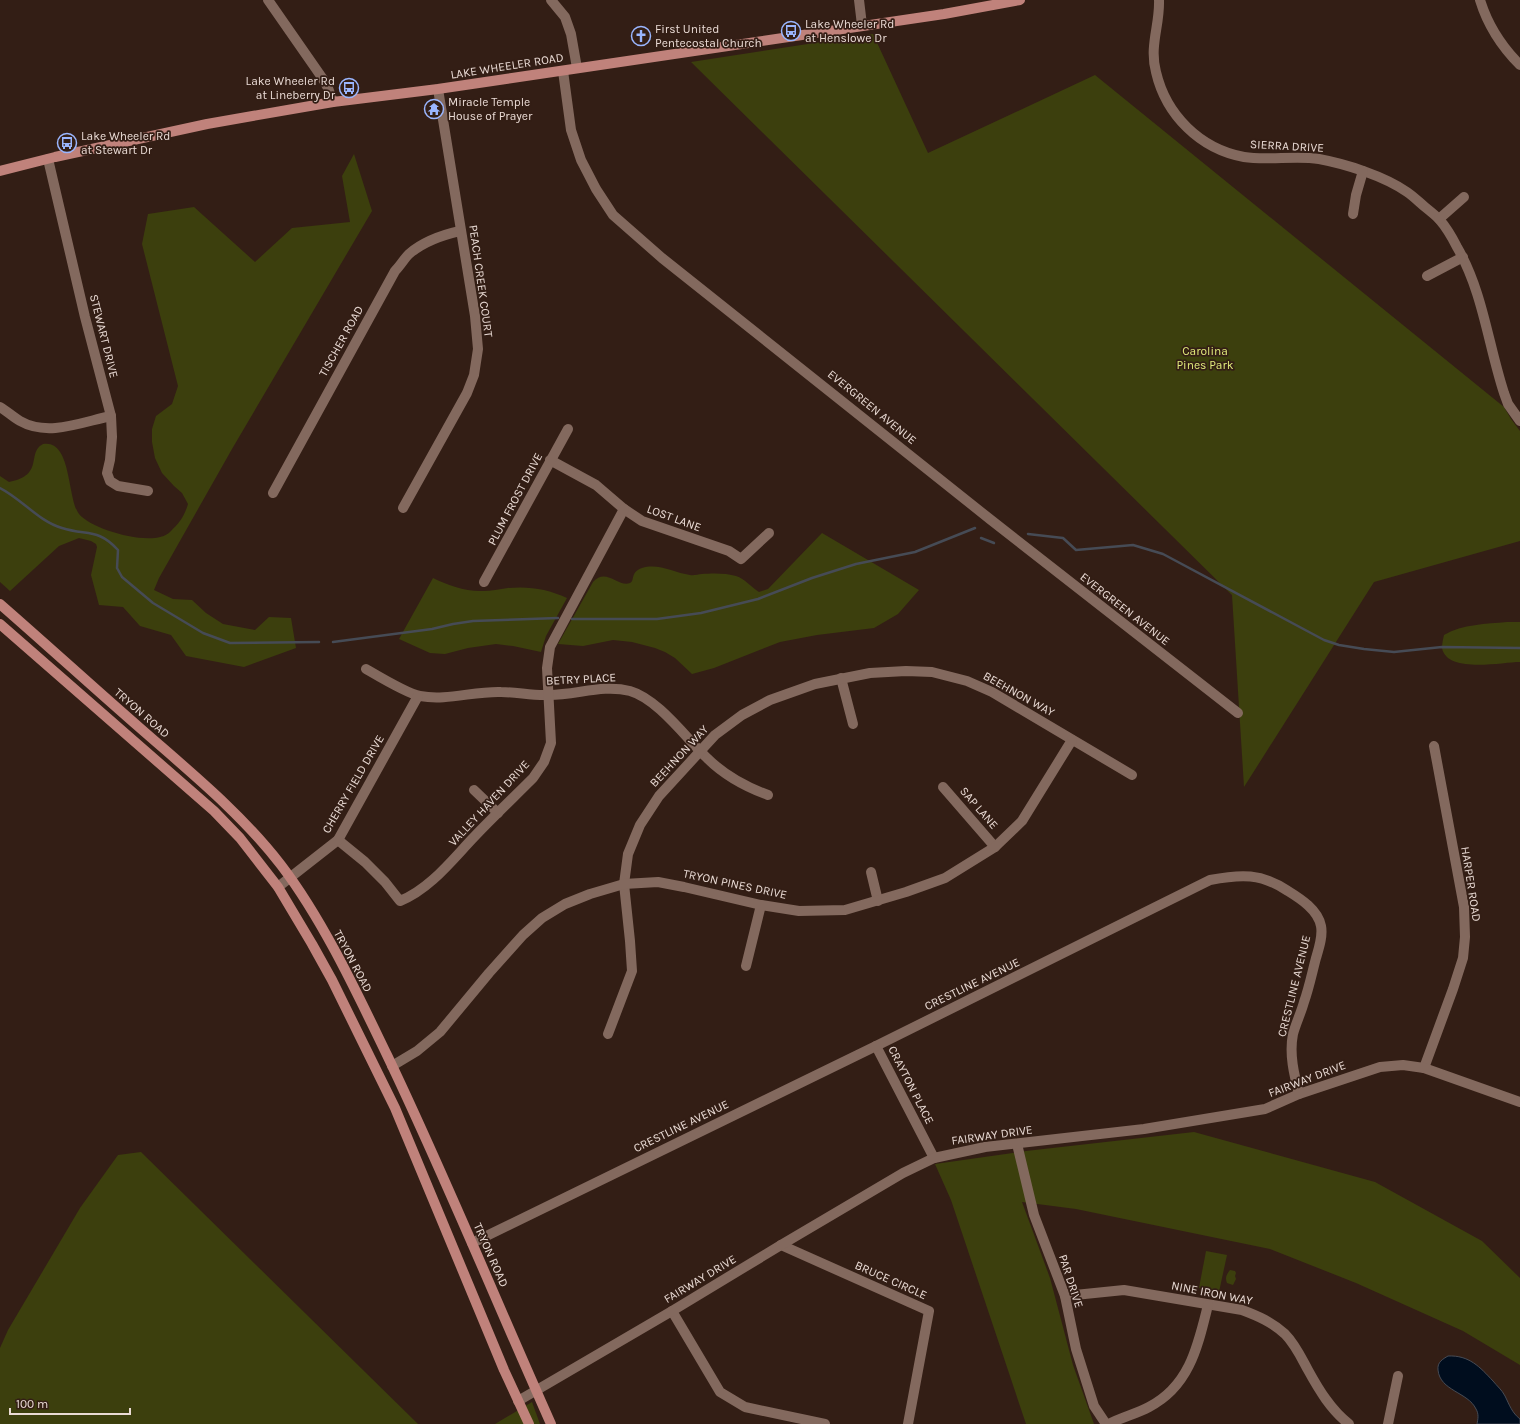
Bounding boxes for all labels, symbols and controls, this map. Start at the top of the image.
place label: Lake Wheeler Rd at Henslowe Dr [805,17,894,45]
bus stop icon: Lake Wheeler Rd at Henslowe Dr [780,20,802,42]
place label: First United Pentecostal Church [655,22,762,50]
church icon: First United Pentecostal Church [630,25,652,47]
street label: LAKE WHEELER ROAD [450,50,565,82]
place label: Lake Wheeler Rd at Lineberry Dr [246,74,336,102]
bus stop icon: Lake Wheeler Rd at Lineberry Dr [338,77,360,99]
place label: Miracle Temple House of Prayer [448,95,533,123]
temple icon: Miracle Temple House of Prayer [423,98,445,120]
place label: Lake Wheeler Rd at Stewart Dr [81,129,170,157]
bus stop icon: Lake Wheeler Rd at Stewart Dr [56,132,78,154]
street label: SIERRA DRIVE [1250,137,1324,155]
street label: PEACH CREEK COURT [466,224,496,338]
street label: STEWART DRIVE [87,293,121,379]
street label: TISCHER ROAD [316,303,366,379]
park label: Carolina Pines Park [1176,344,1234,372]
street label: EVERGREEN AVENUE [825,367,919,447]
street label: PLUM FROST DRIVE [485,450,545,548]
street label: LOST LANE [645,502,703,534]
street label: EVERGREEN AVENUE [1077,570,1173,648]
street label: BEEHNON WAY [981,669,1058,720]
street label: BETRY PLACE [546,670,616,688]
street label: TRYON ROAD [112,685,172,741]
street label: BEEHNON WAY [647,722,712,790]
street label: CHERRY FIELD DRIVE [319,732,387,836]
street label: VALLEY HAVEN DRIVE [446,757,532,849]
street label: SAP LANE [957,784,1001,832]
street label: HARPER ROAD [1458,845,1484,923]
street label: TRYON PINES DRIVE [682,866,788,902]
street label: TRYON ROAD [331,927,375,995]
street label: CRESTLINE AVENUE [1275,934,1313,1038]
street label: CRESTLINE AVENUE [922,955,1022,1013]
street label: CRAYTON PLACE [885,1044,937,1126]
street label: FAIRWAY DRIVE [1266,1058,1348,1100]
street label: CRESTLINE AVENUE [631,1097,731,1155]
street label: FAIRWAY DRIVE [951,1122,1033,1148]
street label: TRYON ROAD [471,1221,511,1289]
street label: FAIRWAY DRIVE [661,1252,739,1306]
street label: PAR DRIVE [1056,1252,1086,1310]
street label: BRUCE CIRCLE [853,1258,929,1302]
street label: NINE IRON WAY [1170,1278,1254,1308]
scale bar [10,1390,130,1416]
text: 100 m [16,1397,48,1411]

